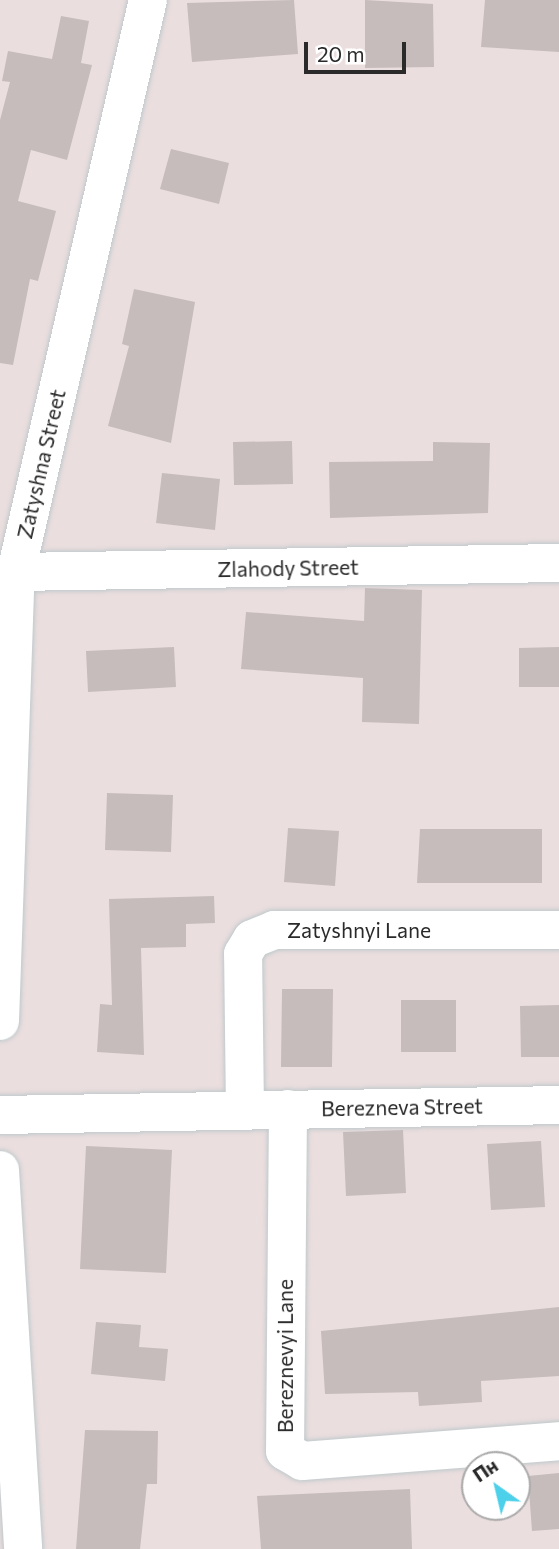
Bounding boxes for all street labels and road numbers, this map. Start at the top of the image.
street label: Zatyshna Street [12,387,70,541]
street label: Zlahody Street [217,554,359,582]
street label: Zatyshnyi Lane [287,917,431,943]
street label: Berezneva Street [321,1093,483,1121]
street label: Bereznevyi Lane [272,1279,298,1433]

